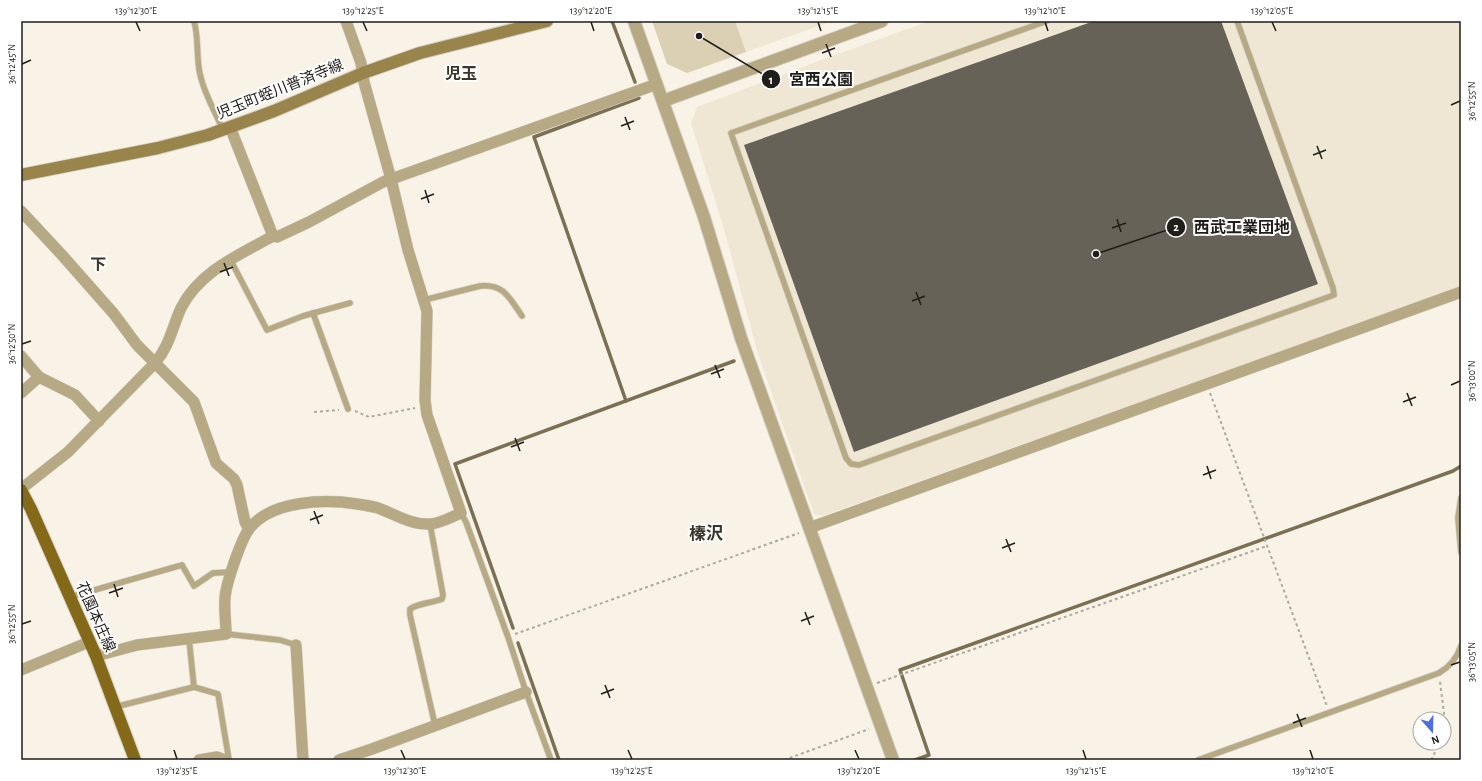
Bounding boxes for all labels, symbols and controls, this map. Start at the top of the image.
text: 139°12'30"E [115,6,157,16]
text: 139°12'25"E [342,6,384,16]
text: 139°12'20"E [570,6,612,16]
text: 139°12'15"E [798,6,838,16]
text: 139°12'10"E [1024,6,1066,16]
text: 139°12'05"E [1251,6,1293,16]
text: 36°12'45"N [7,44,17,84]
street label: 児玉町蛭川普済寺線 [214,56,346,122]
callout: 宮西公園 [761,65,861,93]
district label: 児玉 [445,66,477,82]
text: 宮西公園 [789,71,853,88]
text: 1 [769,74,773,86]
text: 36°12'55"N [1467,81,1477,121]
callout: 西武工業団地 [1166,213,1298,241]
text: 西武工業団地 [1194,219,1290,236]
text: 2 [1173,221,1179,233]
district label: 下 [90,257,106,273]
text: 36°12'50"N [7,324,17,364]
text: 36°13'00"N [1467,360,1477,402]
district label: 榛沢 [689,524,723,542]
street label: 花園本庄線 [73,579,119,655]
text: 36°12'55"N [7,604,17,644]
text: 36°13'05"N [1467,642,1477,682]
north arrow [1412,711,1452,751]
text: N [1430,733,1441,746]
text: 139°12'35"E [157,766,198,776]
text: 139°12'30"E [384,766,426,776]
text: 139°12'25"E [611,766,653,776]
text: 139°12'20"E [838,766,880,776]
text: 139°12'15"E [1066,766,1106,776]
text: 139°12'10"E [1292,766,1334,776]

